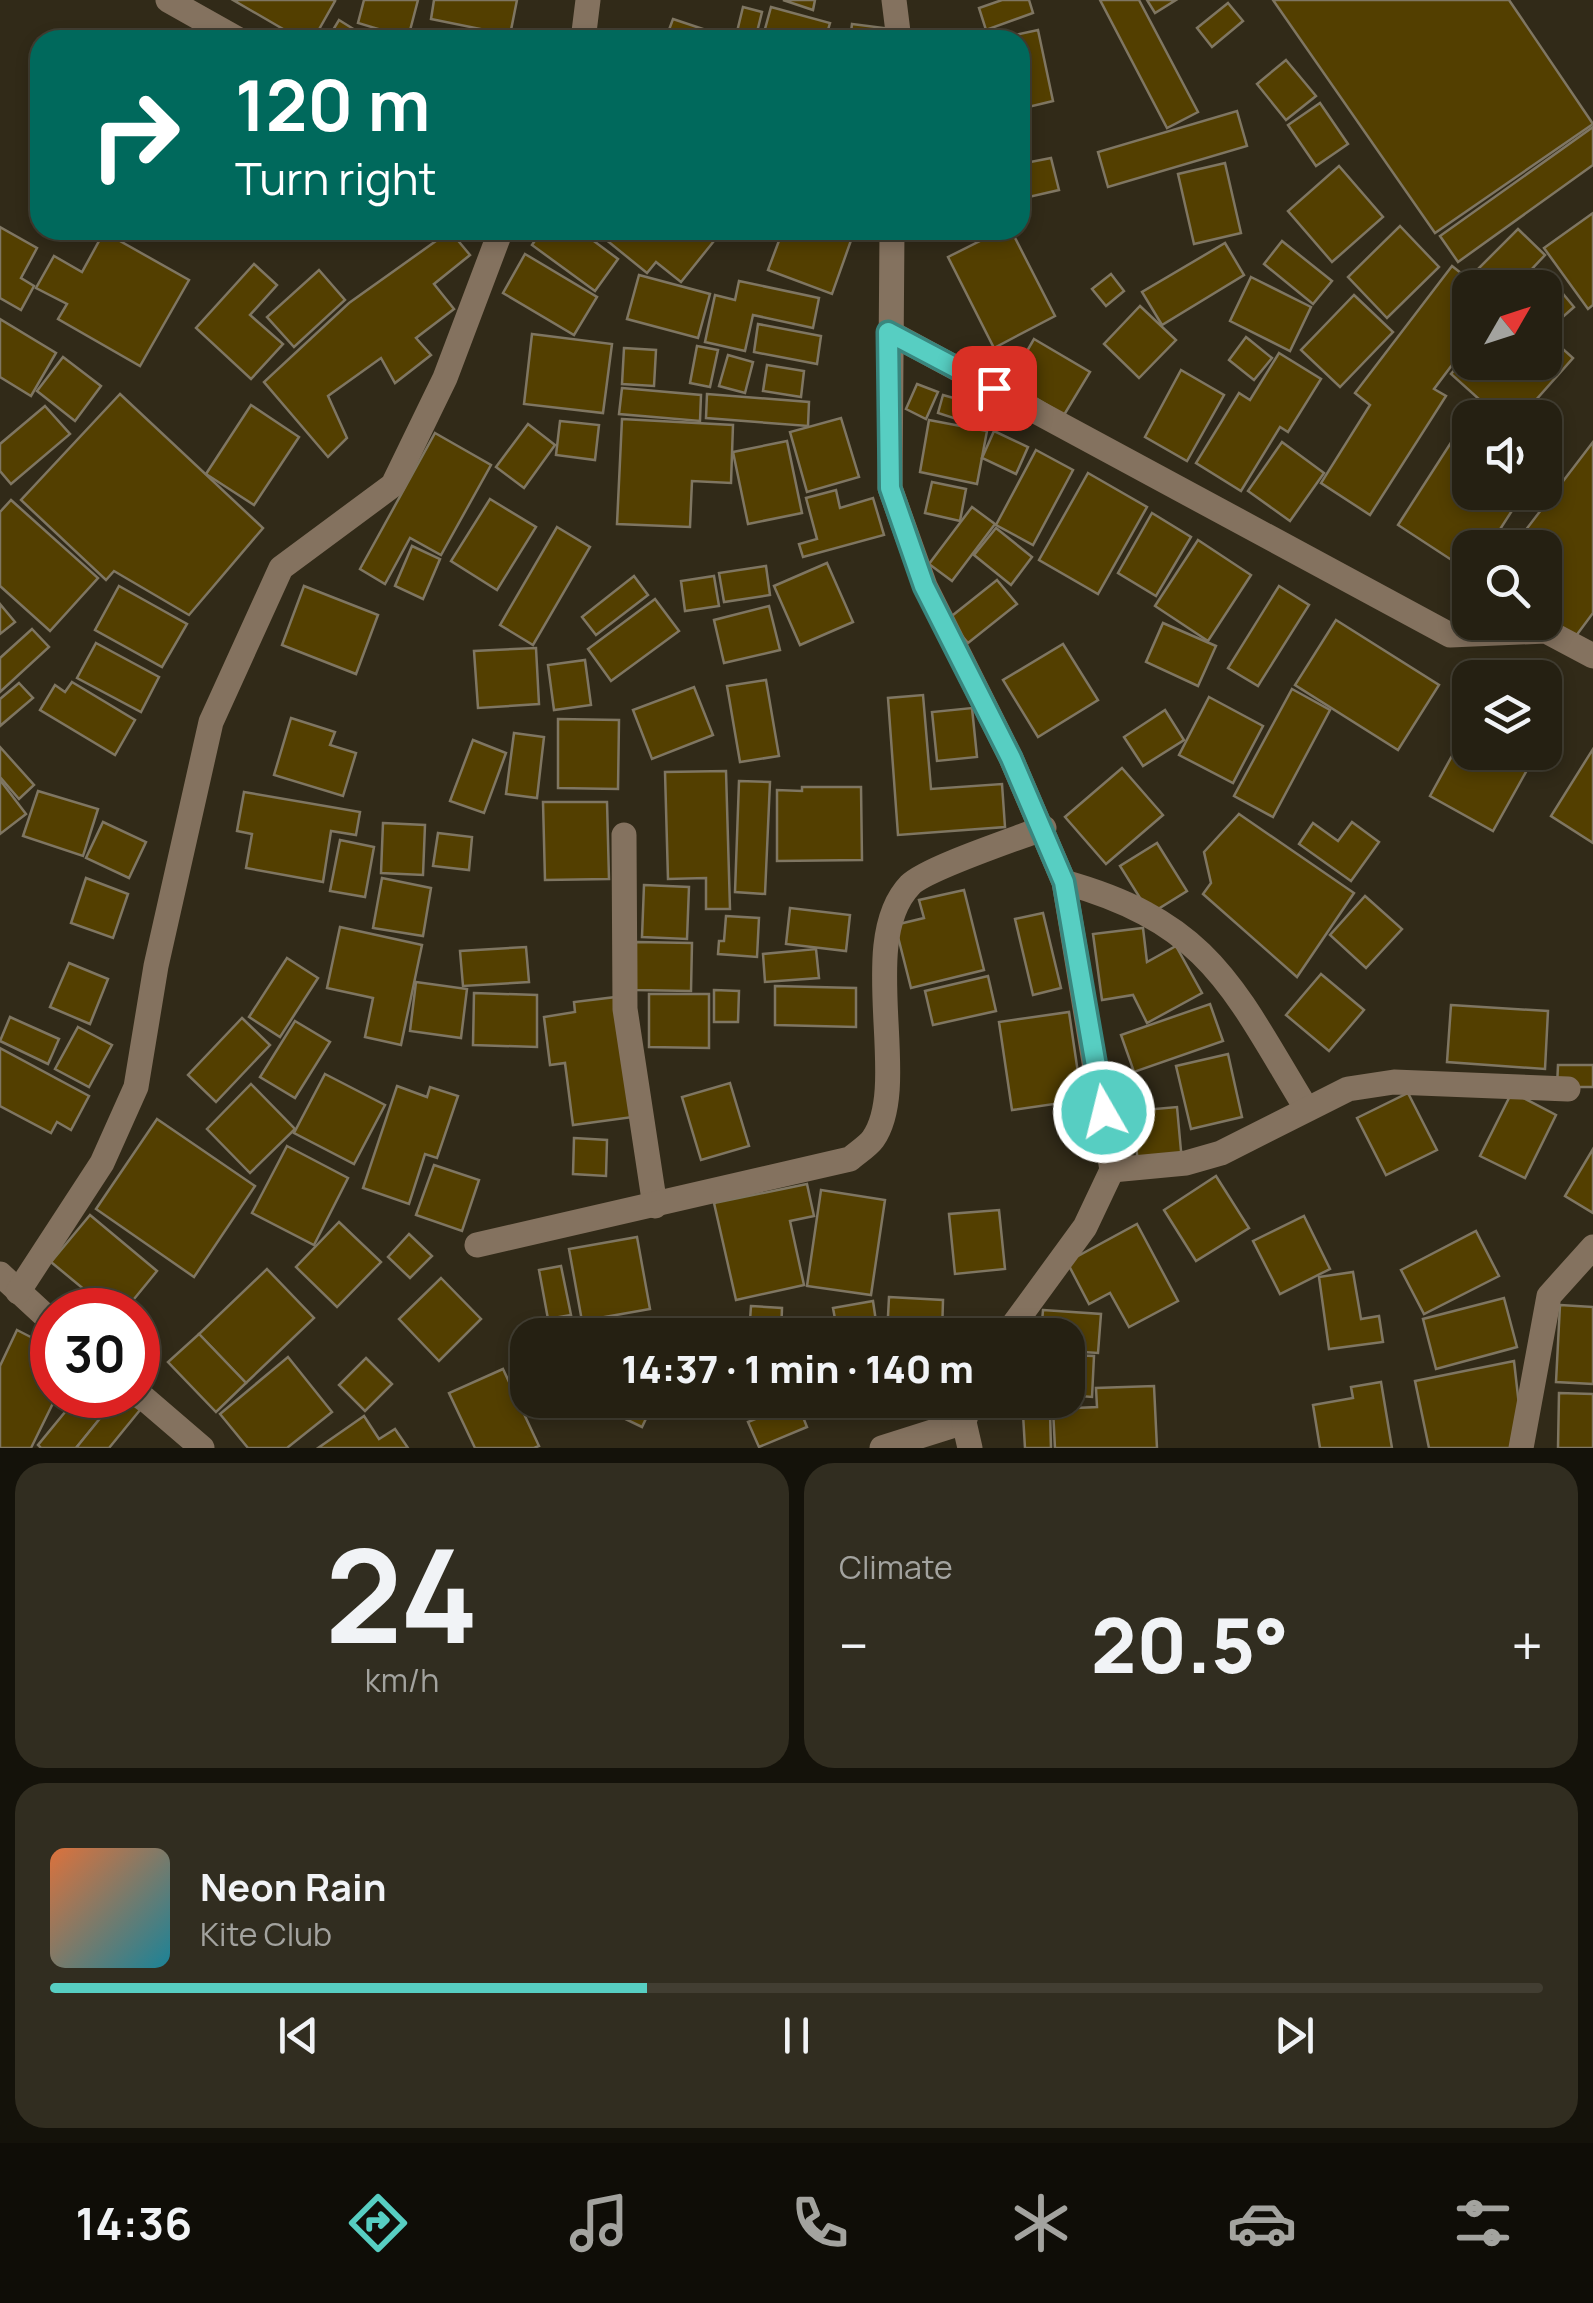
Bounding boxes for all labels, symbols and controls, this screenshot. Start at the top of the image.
text: 120 m [235,56,430,152]
icon: right [70,70,200,200]
text: Turn right [235,147,436,209]
north arrow [1452,270,1562,380]
map controls [1452,270,1562,770]
pin [952,346,1037,431]
icon: arrive [967,361,1022,416]
button: sound [1452,400,1562,510]
button: search [1452,530,1562,640]
button: layers [1452,660,1562,770]
position arrow [1052,1060,1156,1164]
speed limit sign: 30 [30,1288,160,1418]
text: 14:37 · 1 min · 140 m [621,1342,974,1394]
text: 24 [325,1504,479,1682]
text: Climate [839,1545,953,1589]
text: 20.5° [1091,1593,1289,1696]
text: − [839,1607,869,1683]
text: + [1511,1607,1543,1683]
text: km/h [365,1658,439,1702]
text: Neon Rain [200,1860,386,1912]
text: Kite Club [200,1912,332,1956]
icon: previous [271,2008,326,2063]
icon: pause [769,2008,824,2063]
icon: next [1267,2008,1322,2063]
icon: directions [343,2188,413,2258]
icon: music [564,2188,634,2258]
icon: phone [785,2188,855,2258]
icon: climate [1006,2188,1076,2258]
icon: car [1227,2188,1297,2258]
icon: filters [1448,2188,1518,2258]
text: 14:36 [75,2192,192,2254]

